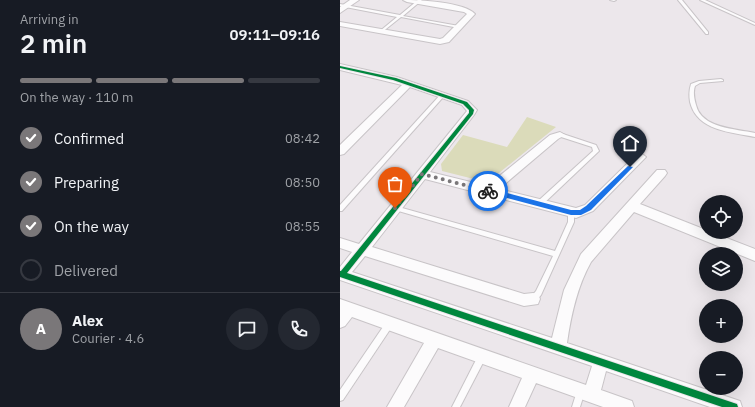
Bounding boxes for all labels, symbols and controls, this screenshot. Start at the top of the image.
text: Arriving in [20,11,79,28]
text: 09:11–09:16 [230,25,320,44]
text: 2 min [20,26,87,60]
text: On the way · 110 m [20,89,133,106]
pin [613,126,647,167]
icon: check [20,127,42,149]
text: Confirmed [54,129,124,148]
text: 08:42 [285,130,320,147]
icon: home [619,132,641,154]
pin [378,167,412,208]
icon: check [20,171,42,193]
courier [468,171,508,211]
text: Preparing [54,173,119,192]
icon: bag [384,173,406,195]
text: 08:50 [285,174,320,191]
icon: bike [477,180,499,202]
map controls [699,195,743,395]
button: locate [699,195,743,239]
icon: check [20,215,42,237]
text: On the way [54,217,129,236]
text: 08:55 [285,218,320,235]
button: layers [699,247,743,291]
text: Delivered [54,261,118,280]
button: + [699,299,743,343]
button: chat [226,308,268,350]
button: phone [278,308,320,350]
text: Alex [72,311,103,330]
text: A [36,319,46,338]
text: Courier · 4.6 [72,330,144,347]
button: − [699,351,743,395]

